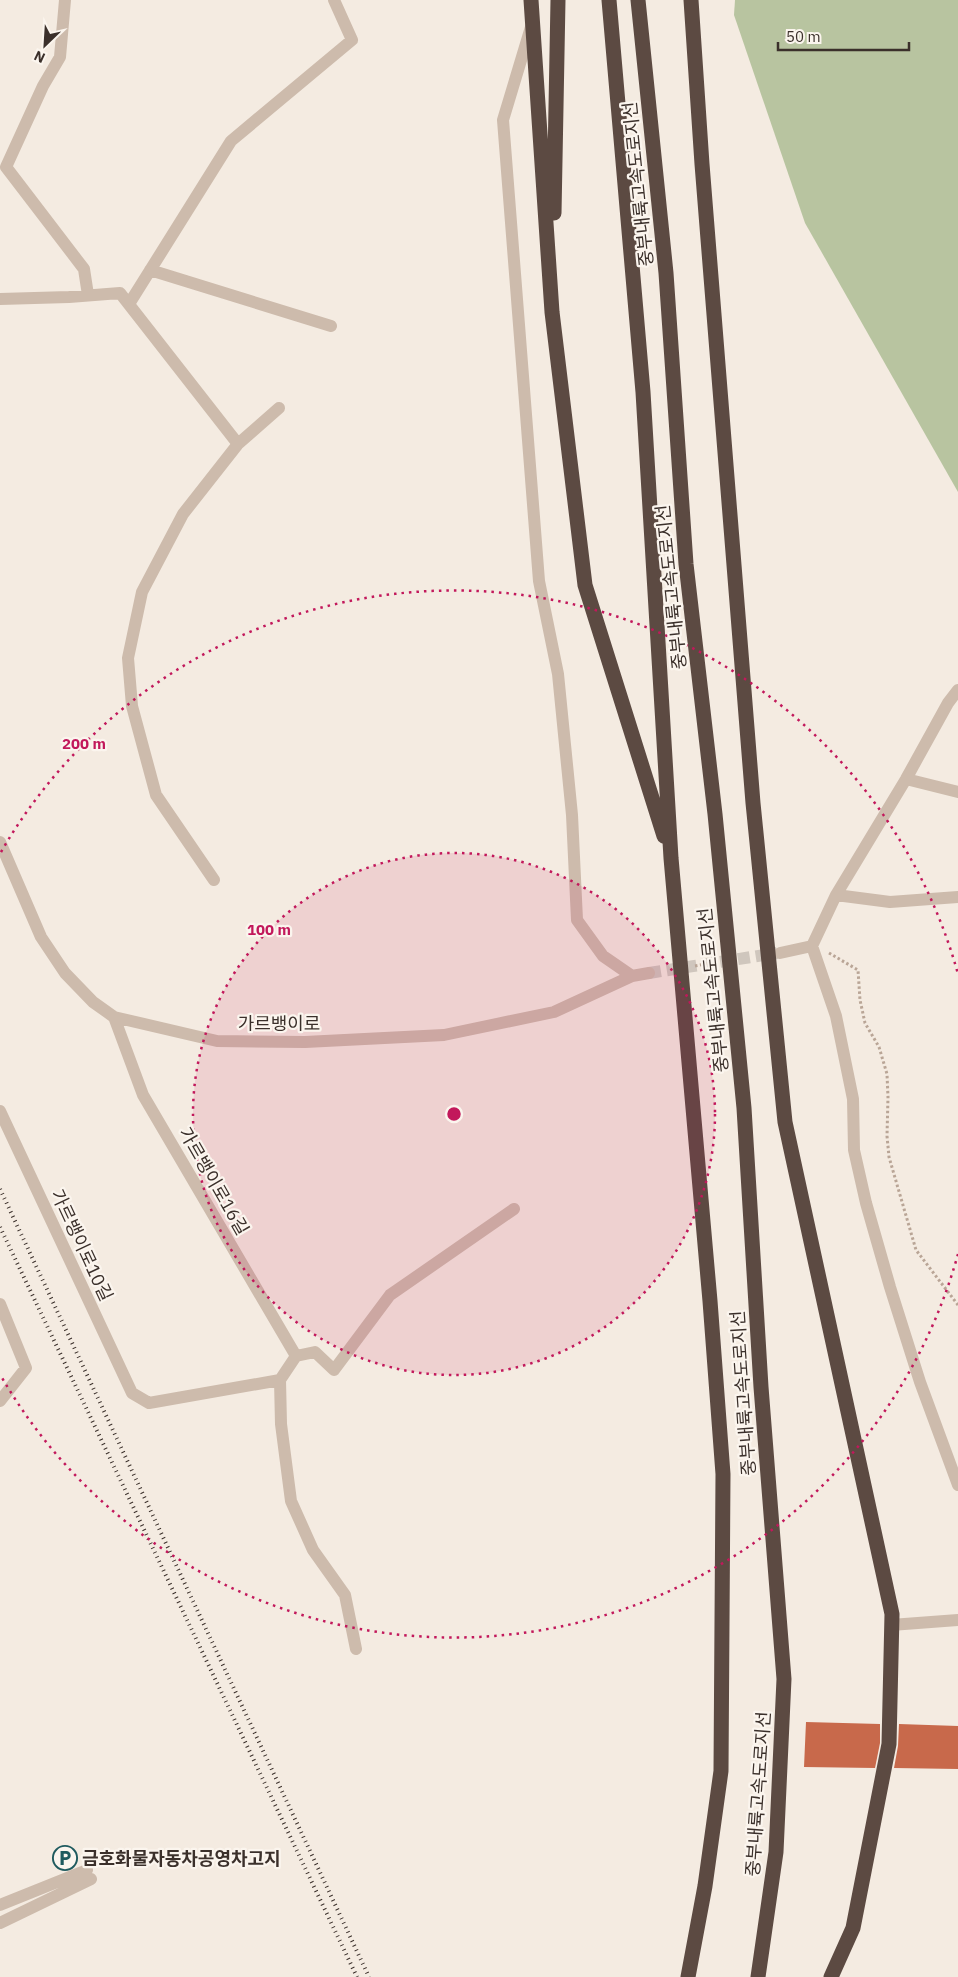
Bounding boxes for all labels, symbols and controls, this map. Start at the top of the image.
north arrow [20,20,70,70]
scale bar [778,20,909,52]
text: 50 m [786,27,821,46]
text: N [31,46,48,67]
street label: 중부내륙고속도로지선 [618,100,658,268]
street label: 중부내륙고속도로지선 [651,503,691,671]
text: 200 m [62,734,106,753]
street label: 중부내륙고속도로지선 [693,906,733,1074]
text: 100 m [247,920,291,939]
street label: 가르뱅이로 [238,1012,320,1035]
centre of rings [445,1105,463,1123]
street label: 가르뱅이로16길 [174,1123,254,1239]
street label: 가르뱅이로10길 [46,1185,118,1305]
street label: 중부내륙고속도로지선 [726,1310,760,1476]
street label: 중부내륙고속도로지선 [741,1711,775,1877]
parking icon: 금호화물자동차공영차고지 [52,1845,78,1871]
place label: 금호화물자동차공영차고지 [82,1847,281,1870]

